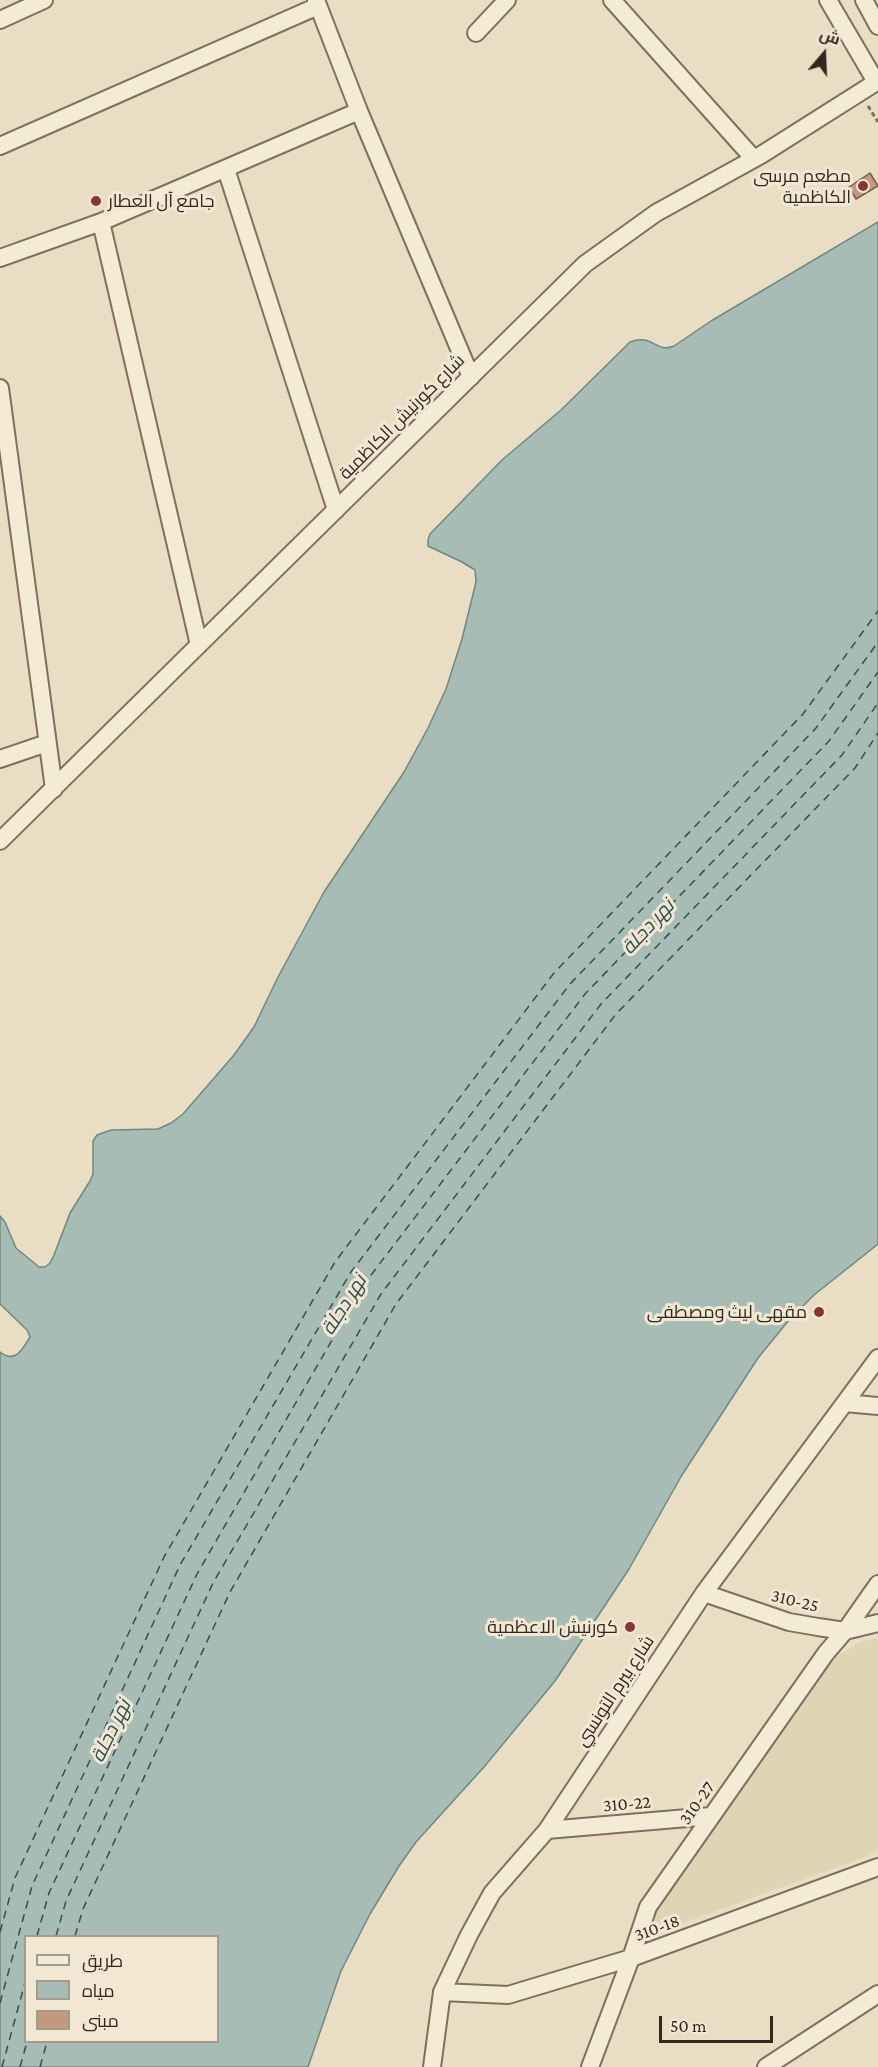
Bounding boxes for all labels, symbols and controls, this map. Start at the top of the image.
north arrow [794,24,854,84]
text: ش [818,25,842,48]
place label: مطعم مرسى الكاظمية [753,165,851,207]
marker: مطعم مرسى الكاظمية [856,179,870,193]
place label: جامع آل العطار [108,190,215,212]
marker: جامع آل العطار [89,194,103,208]
street label: شارع كورنيش الكاظمية [335,350,469,484]
water label: نهر دجلة [616,894,680,960]
water label: نهر دجلة [316,1270,372,1340]
place label: مقهى ليث ومصطفى [647,1301,807,1323]
marker: مقهى ليث ومصطفى [812,1305,826,1319]
street label: 310-25 [769,1585,821,1617]
place label: كورنيش الاعظمية [487,1616,618,1638]
marker: كورنيش الاعظمية [623,1620,637,1634]
street label: شارع بيرم التونسي [571,1631,659,1751]
water label: نهر دجلة [86,1696,136,1766]
street label: 310-27 [675,1777,719,1829]
street label: 310-22 [602,1791,652,1817]
street label: 310-18 [631,1910,683,1946]
legend [24,1935,219,2043]
text: طريق [82,1951,123,1971]
text: مياه [82,1981,115,2001]
scale bar [662,2004,776,2042]
text: مبنى [82,2011,119,2031]
text: 50 m [670,2016,707,2036]

